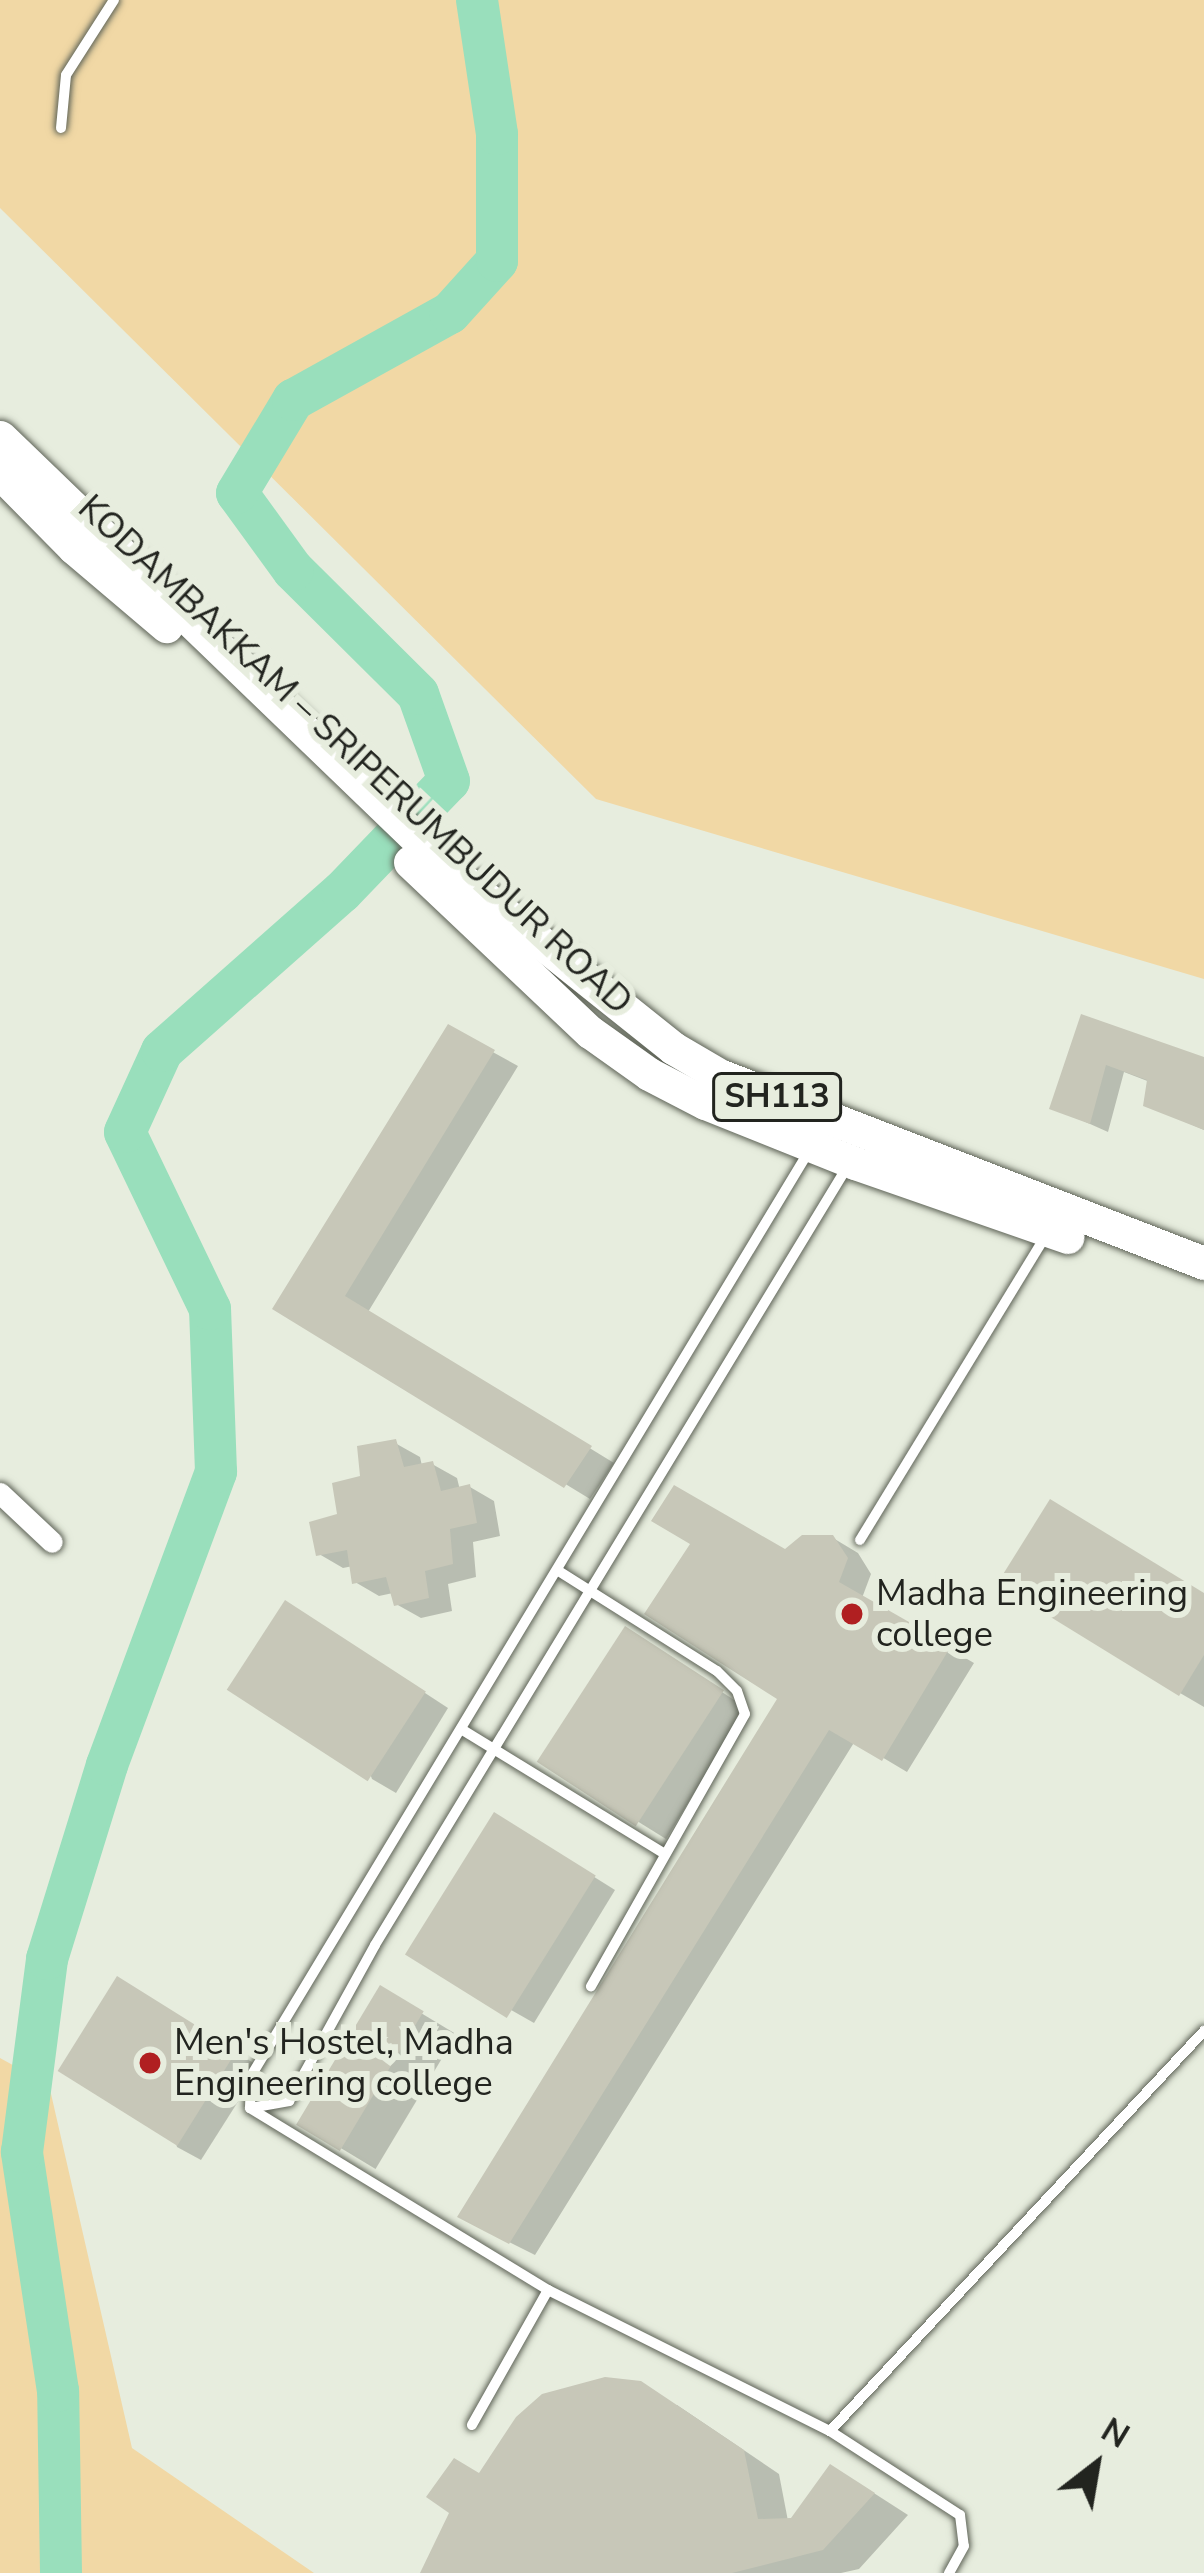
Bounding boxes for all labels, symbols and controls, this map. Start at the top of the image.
street label: KODAMBAKKAM – SRIPERUMBUDUR ROAD [69,486,641,1024]
road number: SH113 [711,1070,843,1124]
place label: Madha Engineering college [876,1571,1188,1656]
marker: Madha Engineering college [839,1601,865,1627]
place label: Men's Hostel, Madha Engineering college [174,2020,514,2105]
marker: Men's Hostel, Madha Engineering college [137,2050,163,2076]
north arrow [1036,2405,1156,2525]
text: N [1093,2408,1137,2459]

